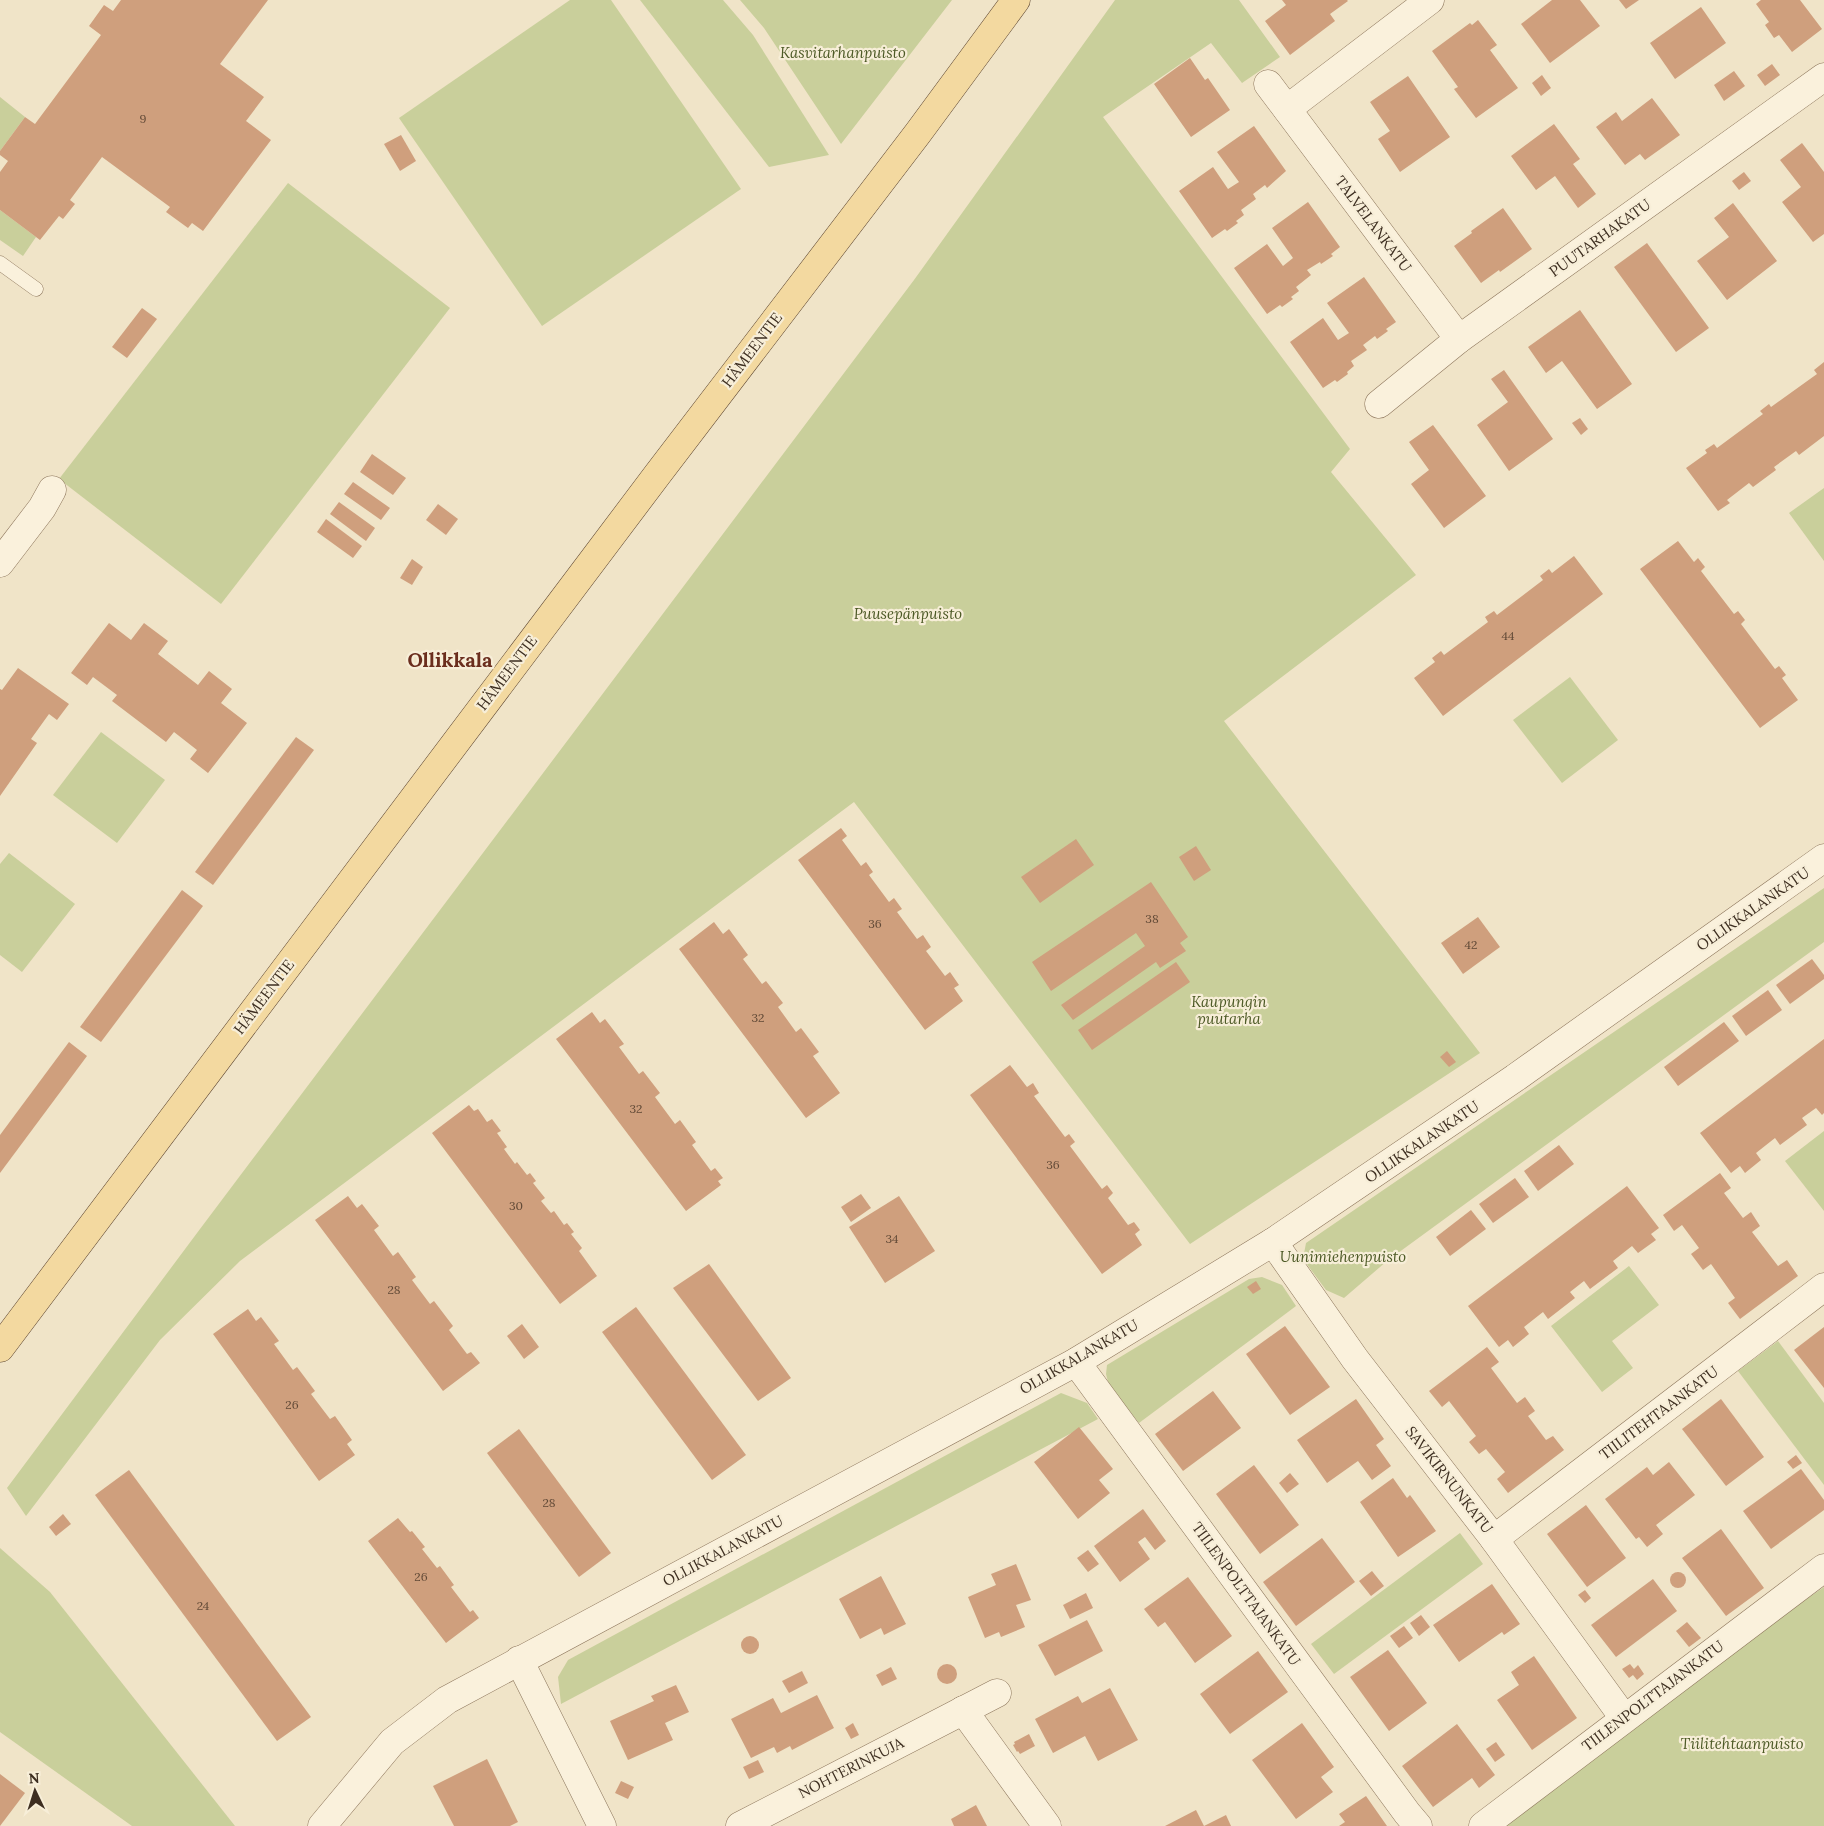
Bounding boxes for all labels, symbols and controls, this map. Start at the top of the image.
park label: Kasvitarhanpuisto [780,43,906,62]
house number: 9 [140,111,147,126]
street label: TALVELANKATU [1331,172,1416,275]
street label: PUUTARHAKATU [1545,194,1654,281]
street label: HÄMEENTIE [717,308,786,391]
park label: Puusepänpuisto [854,604,962,623]
house number: 44 [1501,628,1515,643]
street label: HÄMEENTIE [472,631,541,714]
district label: Ollikkala [407,647,493,672]
street label: OLLIKKALANKATU [1692,862,1813,955]
house number: 38 [1145,911,1159,926]
house number: 36 [868,916,882,931]
house number: 42 [1465,937,1477,952]
street label: HÄMEENTIE [229,955,298,1038]
park label: Kaupungin puutarha [1191,992,1268,1028]
house number: 32 [751,1010,765,1025]
street label: OLLIKKALANKATU [1361,1096,1483,1187]
house number: 32 [629,1101,643,1116]
house number: 36 [1046,1157,1060,1172]
house number: 30 [509,1198,523,1213]
house number: 34 [885,1231,899,1246]
park label: Uunimiehenpuisto [1280,1247,1406,1266]
house number: 28 [387,1282,401,1297]
street label: OLLIKKALANKATU [1016,1315,1141,1398]
street label: TIILITEHTAANKATU [1595,1362,1722,1464]
house number: 26 [285,1397,299,1412]
street label: SAVIKIRNUNKATU [1402,1422,1497,1537]
house number: 28 [542,1495,556,1510]
street label: OLLIKKALANKATU [659,1511,786,1590]
street label: TIILENPOLTTAJANKATU [1188,1518,1305,1669]
house number: 26 [414,1569,428,1584]
house number: 24 [197,1598,210,1613]
street label: TIILENPOLTTAJANKATU [1578,1636,1727,1755]
street label: NOHTERINKUJA [795,1733,907,1802]
park label: Tiilitehtaanpuisto [1680,1734,1804,1753]
north arrow [10,1766,60,1816]
text: N [28,1769,40,1787]

